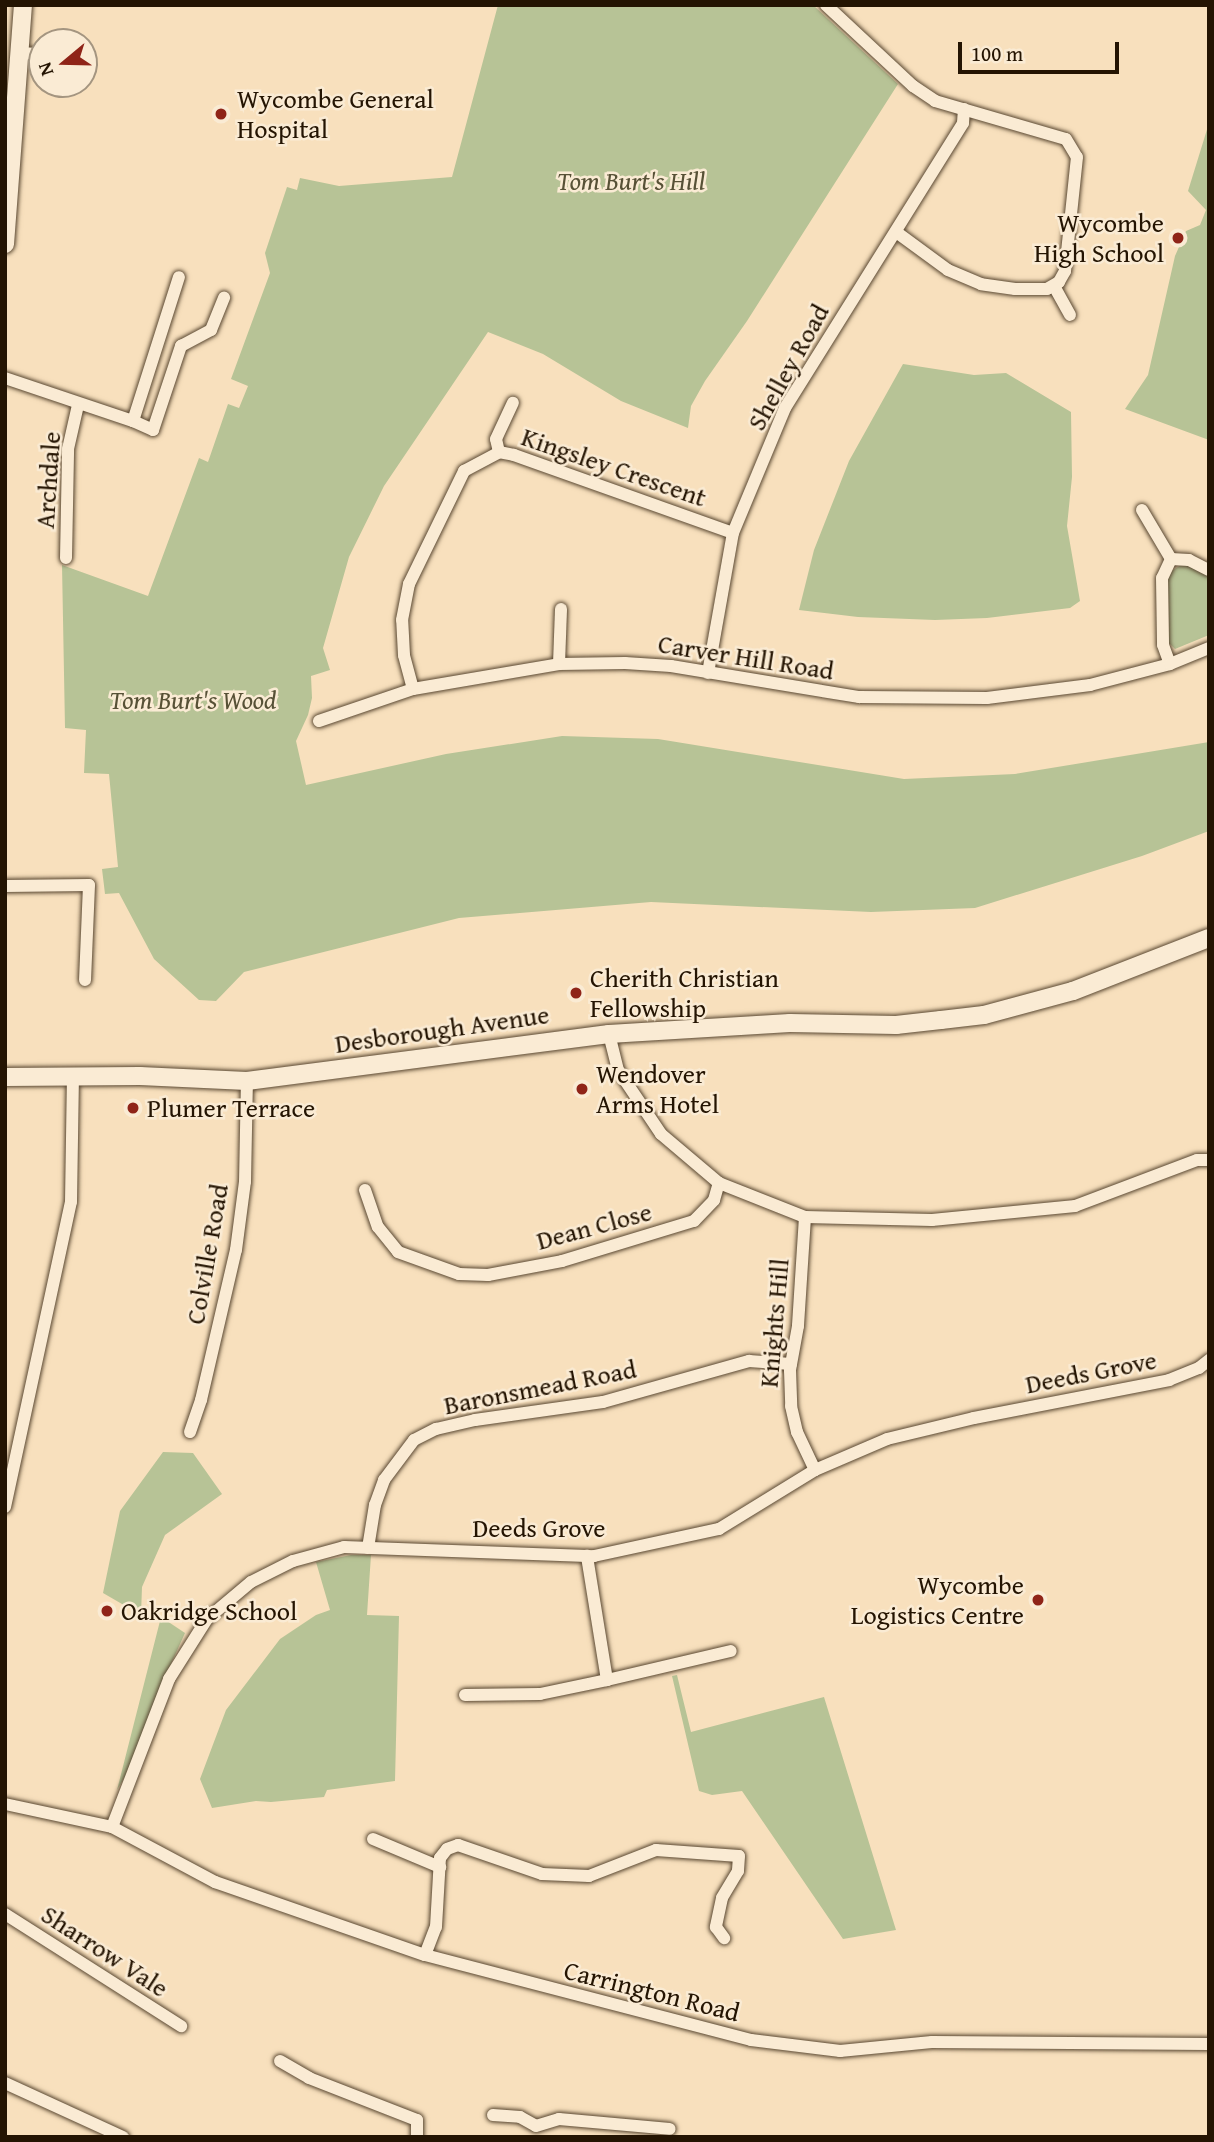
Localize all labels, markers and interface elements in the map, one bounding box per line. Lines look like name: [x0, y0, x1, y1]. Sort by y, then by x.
north arrow: [28, 28, 98, 98]
scale bar: [962, 28, 1123, 72]
text: 100 m: [971, 38, 1023, 69]
text: N: [30, 59, 60, 80]
place label: Wycombe General Hospital: [237, 83, 434, 144]
marker: Wycombe General Hospital: [211, 104, 231, 124]
park label: Tom Burt's Hill: [557, 165, 705, 197]
place label: Wycombe High School: [1034, 207, 1164, 268]
marker: Wycombe High School: [1170, 230, 1186, 246]
street label: Shelley Road: [741, 298, 835, 436]
street label: Kingsley Crescent: [518, 421, 710, 513]
street label: Archdale: [29, 430, 67, 530]
street label: Carver Hill Road: [656, 628, 836, 686]
park label: Tom Burt's Wood: [109, 684, 277, 716]
place label: Cherith Christian Fellowship: [590, 962, 779, 1024]
marker: Cherith Christian Fellowship: [568, 985, 584, 1001]
street label: Desborough Avenue: [333, 999, 551, 1059]
place label: Wendover Arms Hotel: [596, 1058, 719, 1120]
marker: Wendover Arms Hotel: [574, 1081, 590, 1097]
place label: Plumer Terrace: [147, 1092, 315, 1124]
marker: Plumer Terrace: [125, 1100, 141, 1116]
street label: Colville Road: [179, 1181, 235, 1327]
street label: Dean Close: [533, 1196, 655, 1256]
street label: Knights Hill: [753, 1257, 795, 1389]
street label: Deeds Grove: [1023, 1344, 1159, 1400]
street label: Baronsmead Road: [441, 1353, 639, 1421]
street label: Deeds Grove: [472, 1512, 606, 1544]
place label: Wycombe Logistics Centre: [851, 1569, 1024, 1630]
marker: Wycombe Logistics Centre: [1030, 1592, 1046, 1608]
place label: Oakridge School: [121, 1595, 297, 1627]
marker: Oakridge School: [99, 1603, 115, 1619]
street label: Sharrow Vale: [36, 1898, 174, 2004]
street label: Carrington Road: [561, 1954, 743, 2028]

